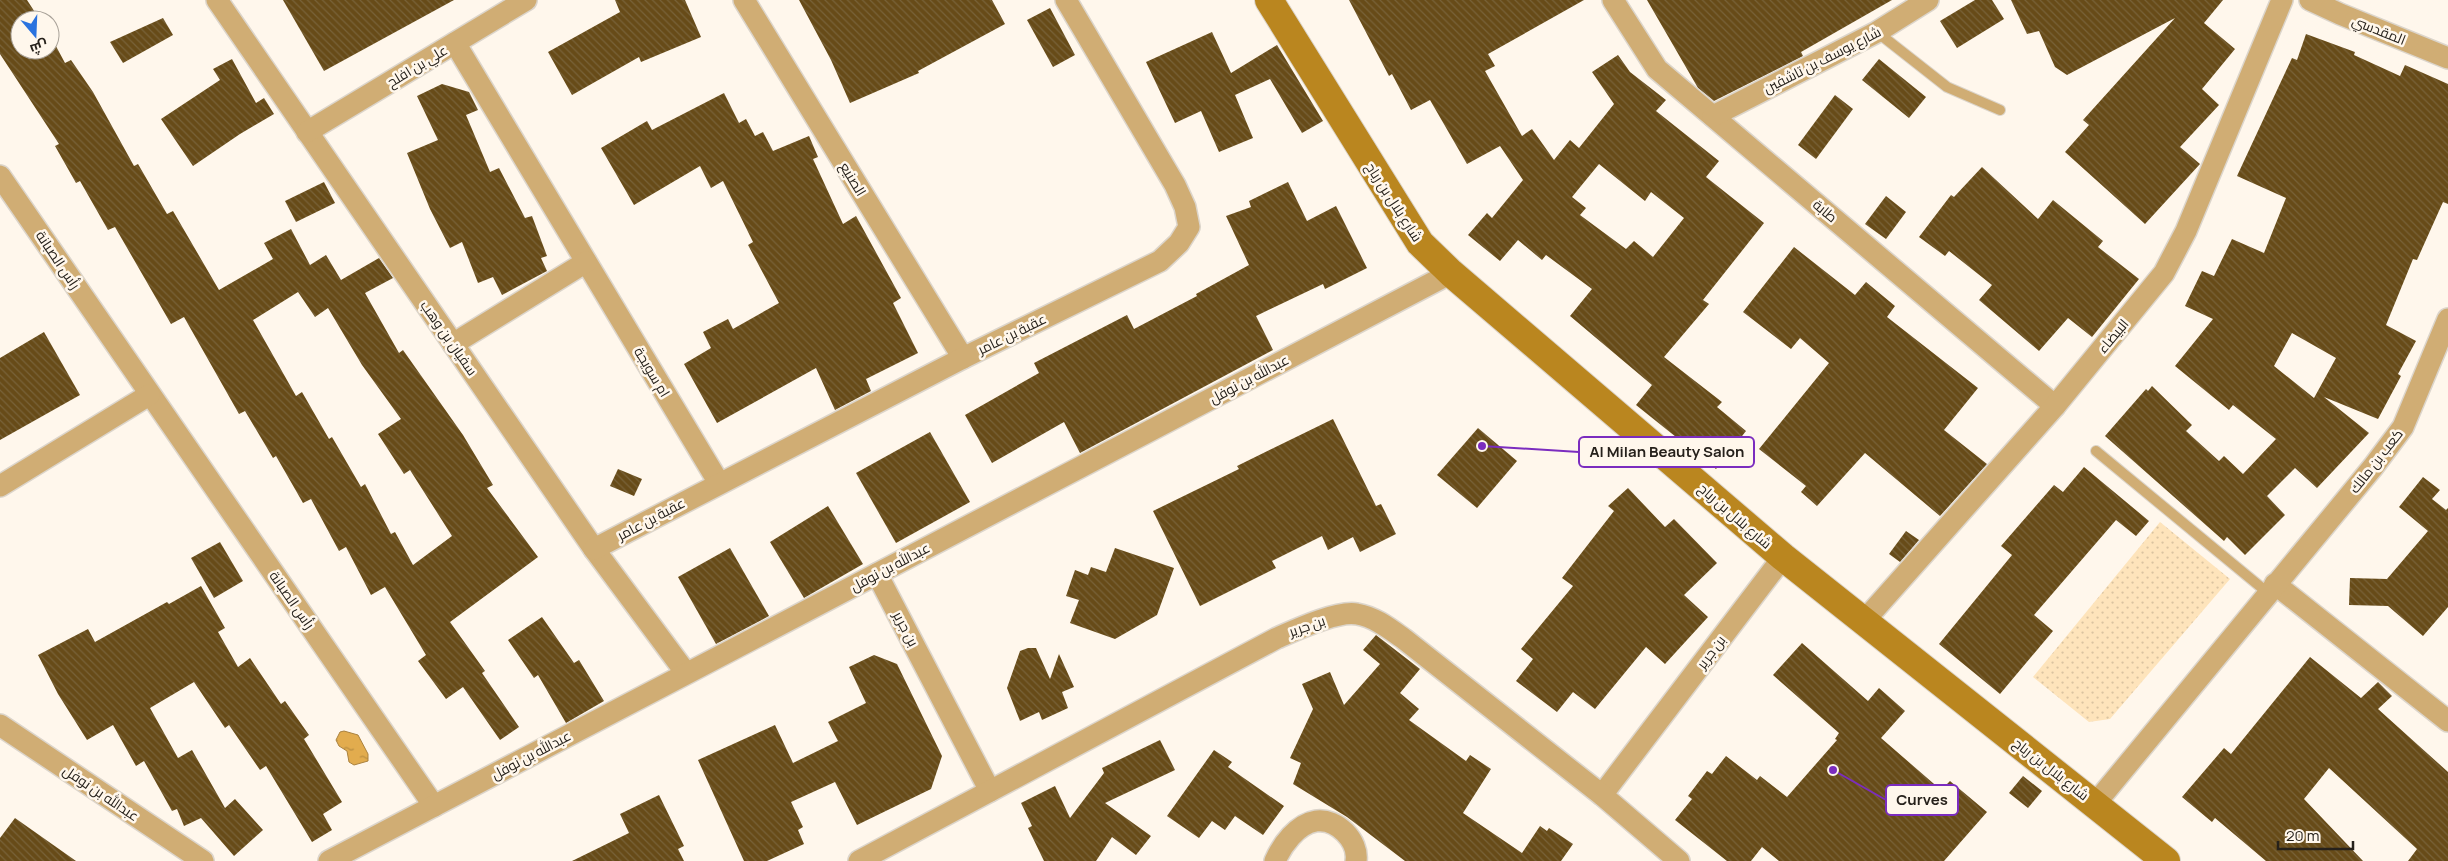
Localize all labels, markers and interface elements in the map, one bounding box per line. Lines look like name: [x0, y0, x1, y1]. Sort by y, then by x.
north arrow: [10, 10, 60, 60]
street label: المقدسي: [2349, 10, 2409, 51]
street label: شارع يوسف بن تاشفين: [1760, 22, 1884, 97]
text: ش: [28, 36, 51, 60]
street label: علي بن افلح: [383, 40, 452, 94]
street label: الصنيع: [836, 158, 871, 199]
street label: شارع بلال بن رباح: [1362, 158, 1427, 245]
street label: طابة: [1809, 195, 1842, 226]
street label: رأس الصبانة: [32, 227, 85, 293]
street label: سفيان بن وهب: [417, 296, 482, 379]
street label: عقبة بن عامر: [973, 309, 1049, 359]
street label: البيضاء: [2093, 314, 2133, 357]
street label: ام سويجة: [629, 343, 675, 401]
street label: عبدالله بن نوفل: [1206, 350, 1292, 408]
street label: كعب بن مالك: [2345, 425, 2407, 497]
callout: Al Milan Beauty Salon: [1579, 437, 1754, 467]
text: Al Milan Beauty Salon: [1590, 441, 1744, 462]
street label: شارع بلال بن رباح: [1695, 479, 1776, 553]
street label: عقبة بن عامر: [613, 493, 688, 545]
street label: عبدالله بن نوفل: [847, 538, 933, 596]
street label: رأس الصبانة: [265, 567, 319, 633]
street label: بن جرير: [889, 607, 924, 650]
street label: بن جرير: [1285, 610, 1328, 641]
street label: بن جرير: [1691, 631, 1729, 673]
street label: عبدالله بن نوفل: [488, 726, 574, 784]
street label: شارع بلال بن رباح: [2010, 733, 2093, 804]
street label: عبدالله بن نوفل: [60, 760, 143, 825]
callout: Curves: [1886, 785, 1958, 815]
text: Curves: [1896, 789, 1948, 810]
scale bar: [2278, 818, 2353, 850]
text: 20 m: [2286, 825, 2319, 846]

